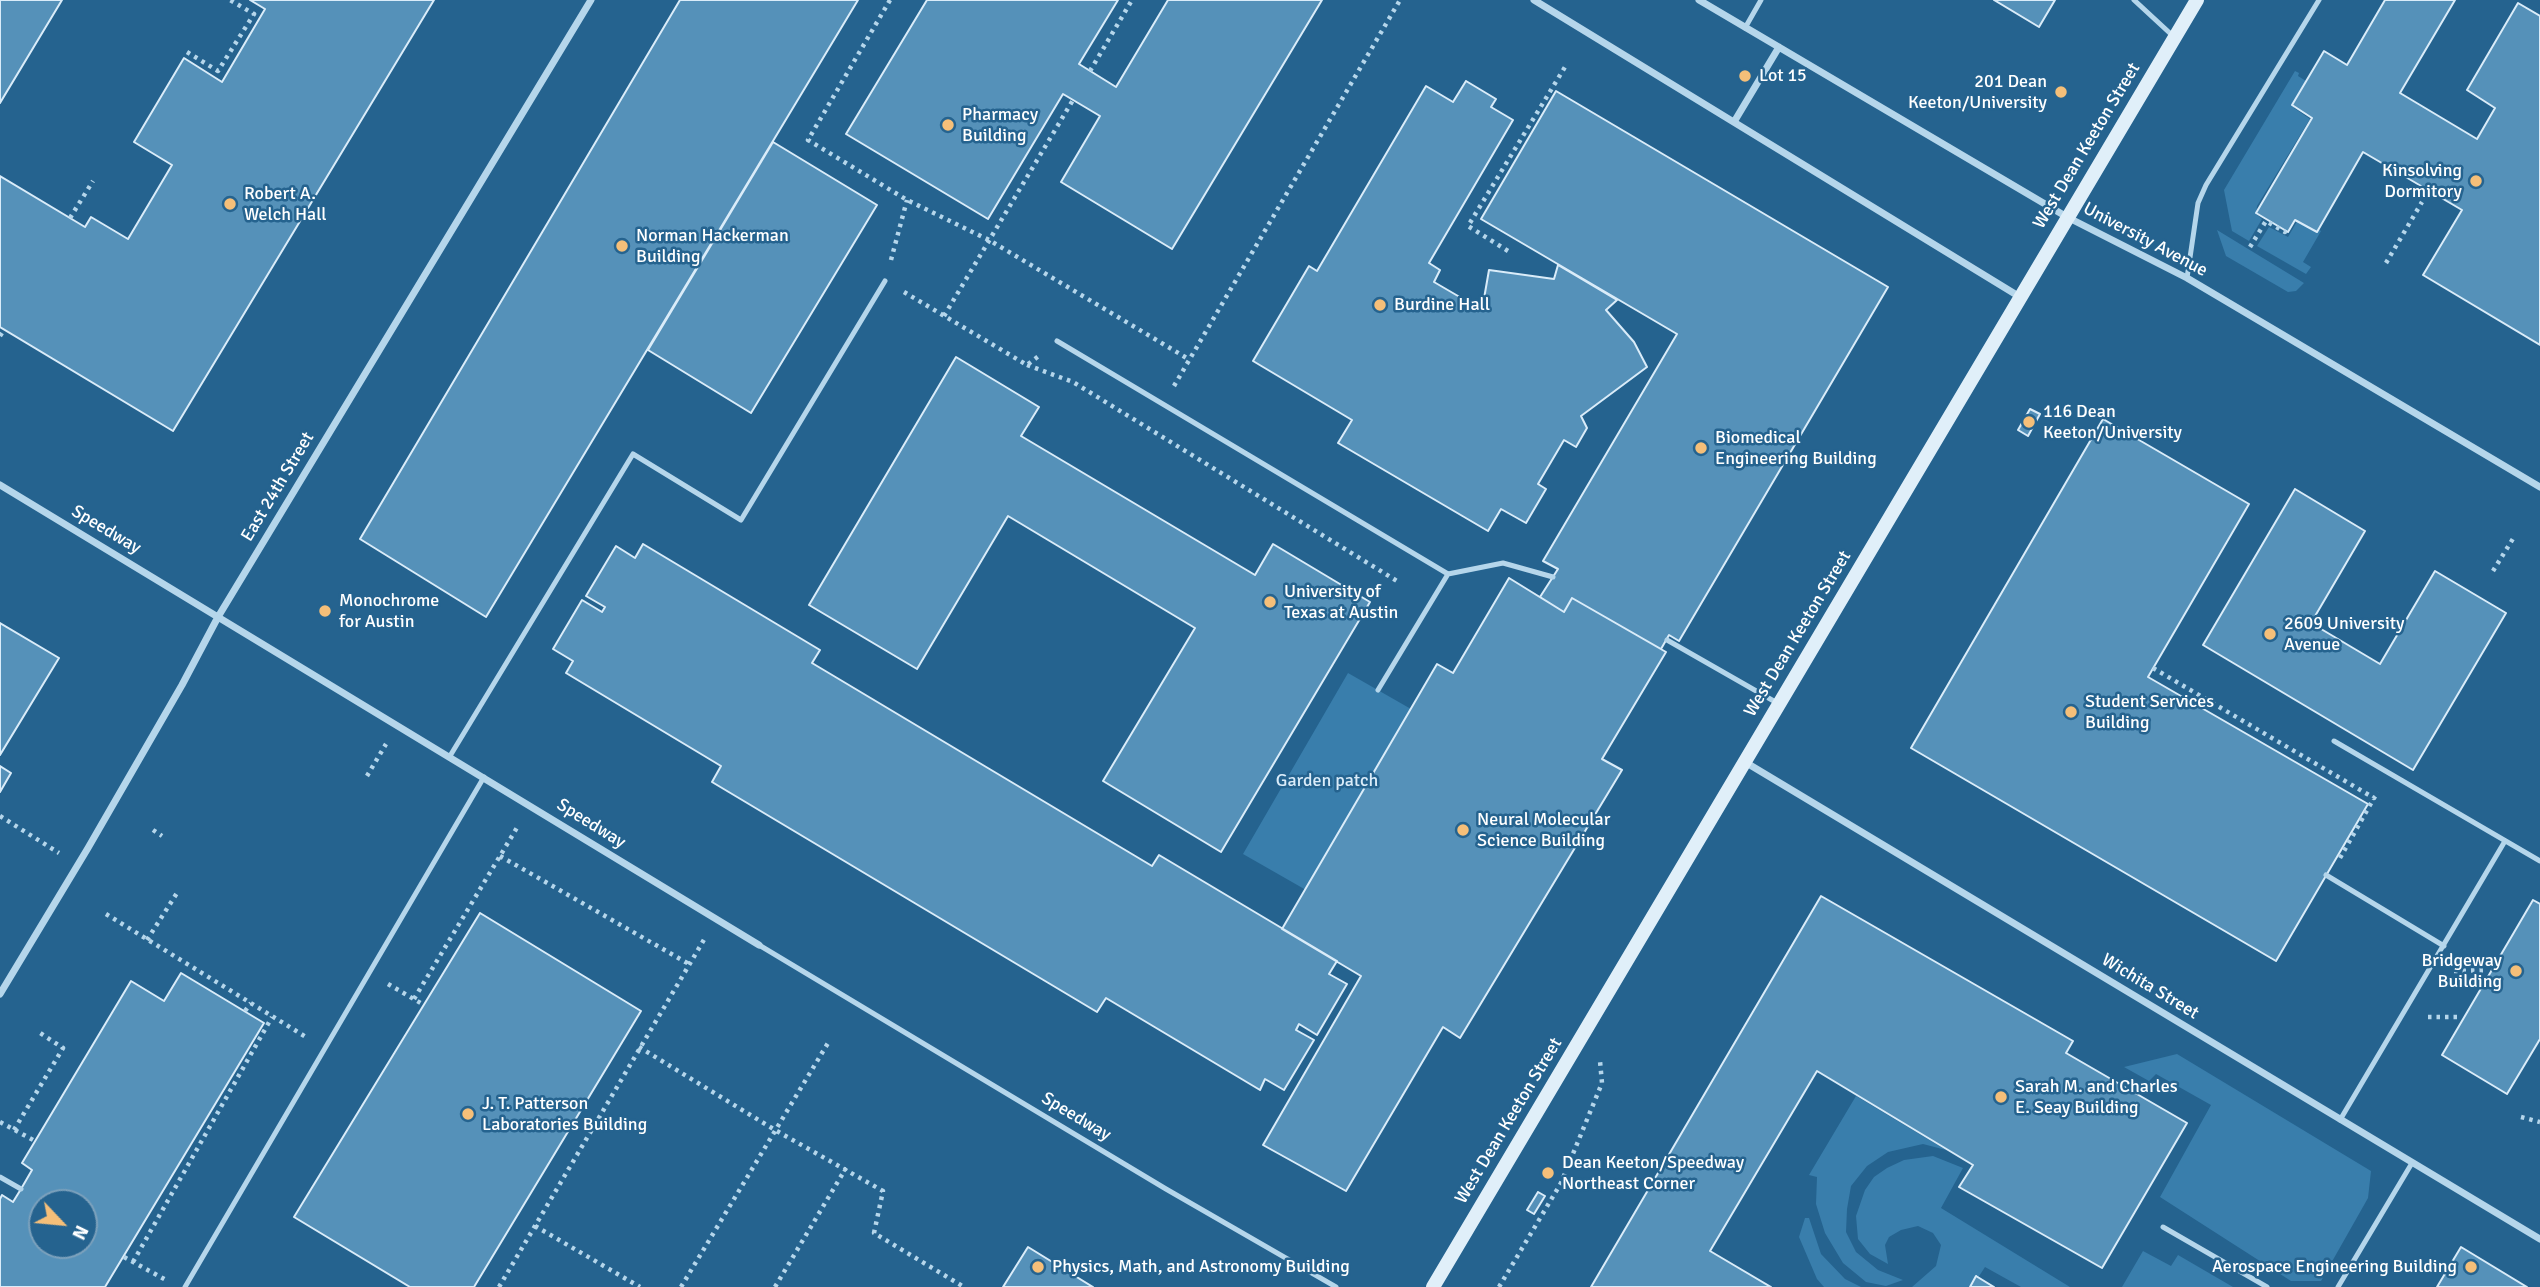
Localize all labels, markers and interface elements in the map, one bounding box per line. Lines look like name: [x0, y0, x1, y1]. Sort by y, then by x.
street label: West Dean Keeton Street: [2029, 59, 2145, 233]
place label: Lot 15: [1759, 65, 1807, 87]
marker: Lot 15: [1737, 68, 1753, 84]
place label: 201 Dean Keeton/University: [1908, 71, 2047, 114]
marker: 201 Dean Keeton/University: [2053, 84, 2069, 100]
place label: Pharmacy Building: [962, 104, 1038, 146]
marker: Pharmacy Building: [940, 117, 956, 133]
place label: Kinsolving Dormitory: [2382, 160, 2462, 202]
marker: Kinsolving Dormitory: [2468, 173, 2484, 189]
place label: Robert A. Welch Hall: [244, 183, 327, 226]
marker: Robert A. Welch Hall: [222, 196, 238, 212]
street label: University Avenue: [2079, 198, 2211, 282]
place label: Norman Hackerman Building: [636, 225, 789, 268]
marker: Norman Hackerman Building: [614, 238, 630, 254]
place label: Burdine Hall: [1394, 294, 1490, 316]
marker: Burdine Hall: [1372, 297, 1388, 313]
place label: 116 Dean Keeton/University: [2043, 401, 2182, 444]
marker: 116 Dean Keeton/University: [2021, 414, 2037, 430]
place label: Biomedical Engineering Building: [1715, 427, 1877, 470]
street label: East 24th Street: [237, 428, 319, 546]
marker: Biomedical Engineering Building: [1693, 440, 1709, 456]
street label: Speedway: [67, 501, 145, 559]
street label: West Dean Keeton Street: [1740, 547, 1856, 721]
place label: University of Texas at Austin: [1284, 581, 1398, 624]
place label: Monochrome for Austin: [339, 590, 439, 632]
marker: University of Texas at Austin: [1262, 594, 1278, 610]
marker: Monochrome for Austin: [317, 603, 333, 619]
place label: 2609 University Avenue: [2284, 613, 2404, 656]
marker: 2609 University Avenue: [2262, 626, 2278, 642]
place label: Student Services Building: [2085, 691, 2214, 734]
marker: Student Services Building: [2063, 704, 2079, 720]
park label: Garden patch: [1276, 770, 1378, 792]
street label: Speedway: [553, 794, 629, 854]
place label: Neural Molecular Science Building: [1477, 809, 1610, 852]
marker: Neural Molecular Science Building: [1455, 822, 1471, 838]
street label: Wichita Street: [2097, 950, 2203, 1024]
place label: Bridgeway Building: [2422, 950, 2502, 992]
marker: Bridgeway Building: [2508, 963, 2524, 979]
street label: West Dean Keeton Street: [1451, 1034, 1567, 1208]
place label: Sarah M. and Charles E. Seay Building: [2015, 1076, 2178, 1118]
street label: Speedway: [1037, 1088, 1115, 1146]
marker: Sarah M. and Charles E. Seay Building: [1993, 1089, 2009, 1105]
place label: J. T. Patterson Laboratories Building: [482, 1093, 647, 1136]
marker: J. T. Patterson Laboratories Building: [460, 1106, 476, 1122]
place label: Dean Keeton/Speedway Northeast Corner: [1562, 1152, 1744, 1194]
marker: Dean Keeton/Speedway Northeast Corner: [1540, 1165, 1556, 1181]
north arrow: [28, 1189, 98, 1259]
text: N: [66, 1221, 94, 1244]
place label: Physics, Math, and Astronomy Building: [1052, 1256, 1350, 1278]
place label: Aerospace Engineering Building: [2212, 1256, 2457, 1278]
marker: Physics, Math, and Astronomy Building: [1030, 1259, 1046, 1275]
marker: Aerospace Engineering Building: [2463, 1259, 2479, 1275]

